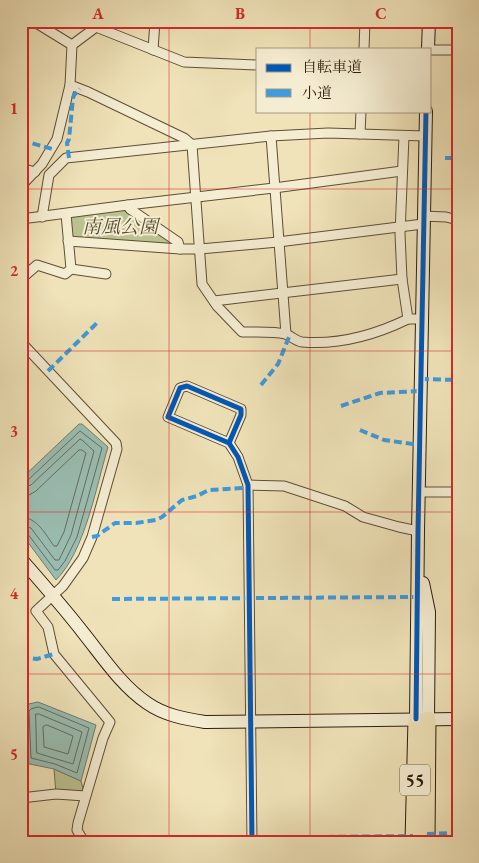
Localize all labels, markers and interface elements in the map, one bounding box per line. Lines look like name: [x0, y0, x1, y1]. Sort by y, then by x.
text: A: [91, 3, 104, 24]
text: B: [235, 3, 245, 24]
text: C: [375, 3, 387, 24]
legend: [256, 48, 432, 112]
text: 自転車道: [302, 57, 362, 76]
text: 小道: [302, 83, 332, 102]
text: 1: [10, 98, 18, 119]
park label: 南風公園: [82, 214, 161, 239]
text: 2: [10, 260, 19, 281]
text: 3: [10, 421, 18, 442]
text: 4: [10, 583, 19, 604]
text: 5: [10, 744, 18, 765]
road number: 55: [400, 764, 430, 796]

